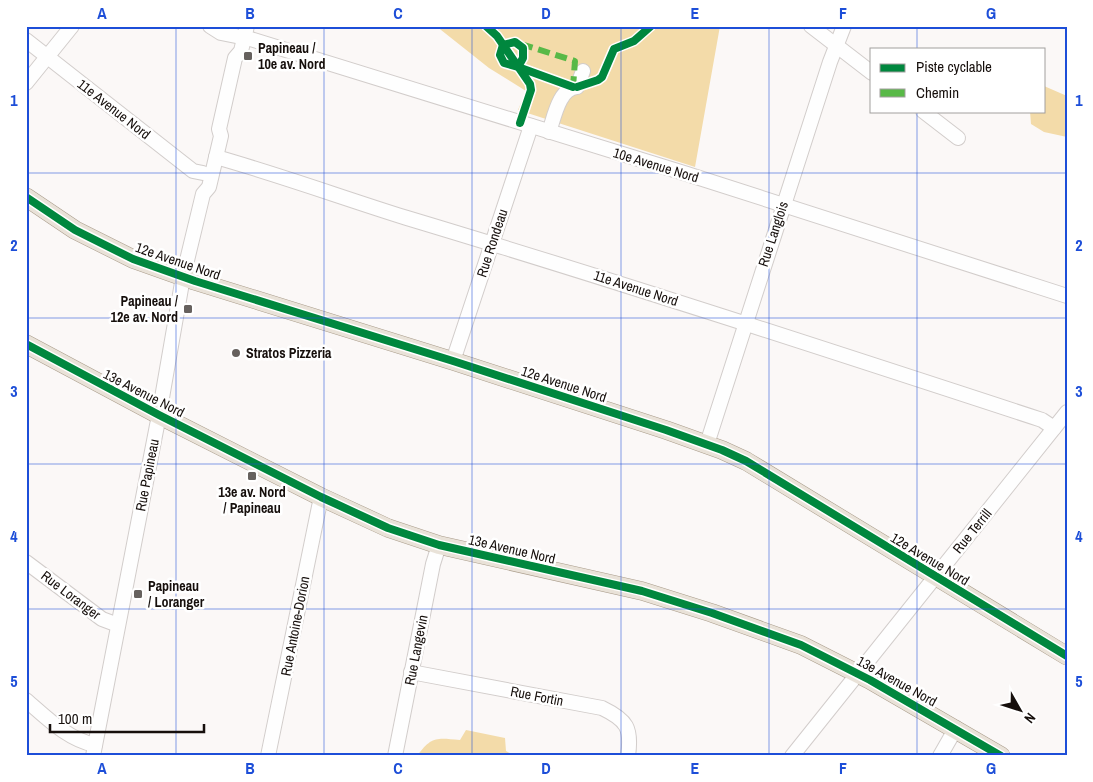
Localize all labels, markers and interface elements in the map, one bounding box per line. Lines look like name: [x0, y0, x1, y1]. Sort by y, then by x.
text: A: [97, 2, 107, 24]
text: B: [245, 2, 255, 24]
text: C: [393, 2, 403, 24]
text: D: [541, 2, 551, 24]
text: E: [691, 2, 700, 24]
text: F: [839, 2, 847, 24]
text: G: [986, 2, 996, 24]
place label: Papineau / 10e av. Nord: [258, 39, 325, 73]
legend: [870, 48, 1046, 112]
marker: Papineau / 10e av. Nord: [242, 50, 254, 62]
text: Piste cyclable: [916, 56, 992, 77]
street label: 11e Avenue Nord: [74, 75, 154, 143]
text: Chemin: [916, 82, 959, 103]
text: 1: [10, 89, 18, 111]
text: 1: [1075, 89, 1083, 111]
street label: 10e Avenue Nord: [611, 143, 701, 187]
street label: Rue Langlois: [754, 199, 792, 269]
street label: Rue Rondeau: [472, 207, 512, 279]
text: 2: [10, 234, 18, 256]
text: 2: [1075, 234, 1083, 256]
street label: 12e Avenue Nord: [133, 238, 223, 284]
street label: 11e Avenue Nord: [592, 266, 680, 310]
place label: Papineau / 12e av. Nord: [111, 292, 179, 326]
marker: Papineau / 12e av. Nord: [182, 303, 194, 315]
place label: Stratos Pizzeria: [246, 344, 332, 362]
marker: Stratos Pizzeria: [230, 347, 242, 359]
street label: 12e Avenue Nord: [519, 362, 609, 406]
street label: 13e Avenue Nord: [100, 365, 188, 421]
text: 3: [10, 380, 18, 402]
text: 3: [1075, 380, 1083, 402]
street label: Rue Papineau: [131, 437, 163, 513]
marker: 13e av. Nord / Papineau: [246, 470, 258, 482]
place label: 13e av. Nord / Papineau: [218, 483, 286, 517]
street label: Rue Terrill: [949, 505, 995, 557]
text: 4: [10, 525, 18, 547]
text: 4: [1075, 525, 1083, 547]
street label: 12e Avenue Nord: [887, 528, 973, 590]
street label: 13e Avenue Nord: [467, 530, 557, 568]
street label: Rue Loranger: [38, 567, 105, 623]
street label: Rue Antoine-Dorion: [276, 574, 314, 678]
place label: Papineau / Loranger: [148, 577, 205, 611]
marker: Papineau / Loranger: [132, 588, 144, 600]
street label: Rue Langevin: [400, 613, 432, 687]
street label: 13e Avenue Nord: [854, 652, 940, 710]
text: 5: [10, 670, 18, 692]
text: 5: [1075, 670, 1083, 692]
street label: Rue Fortin: [509, 682, 565, 710]
north arrow: [996, 684, 1046, 734]
scale bar: [50, 702, 204, 734]
text: 100 m: [58, 708, 92, 729]
text: N: [1020, 709, 1040, 727]
text: A: [97, 757, 107, 779]
text: B: [245, 757, 255, 779]
text: C: [393, 757, 403, 779]
text: D: [541, 757, 551, 779]
text: E: [691, 757, 700, 779]
text: F: [839, 757, 847, 779]
text: G: [986, 757, 996, 779]

